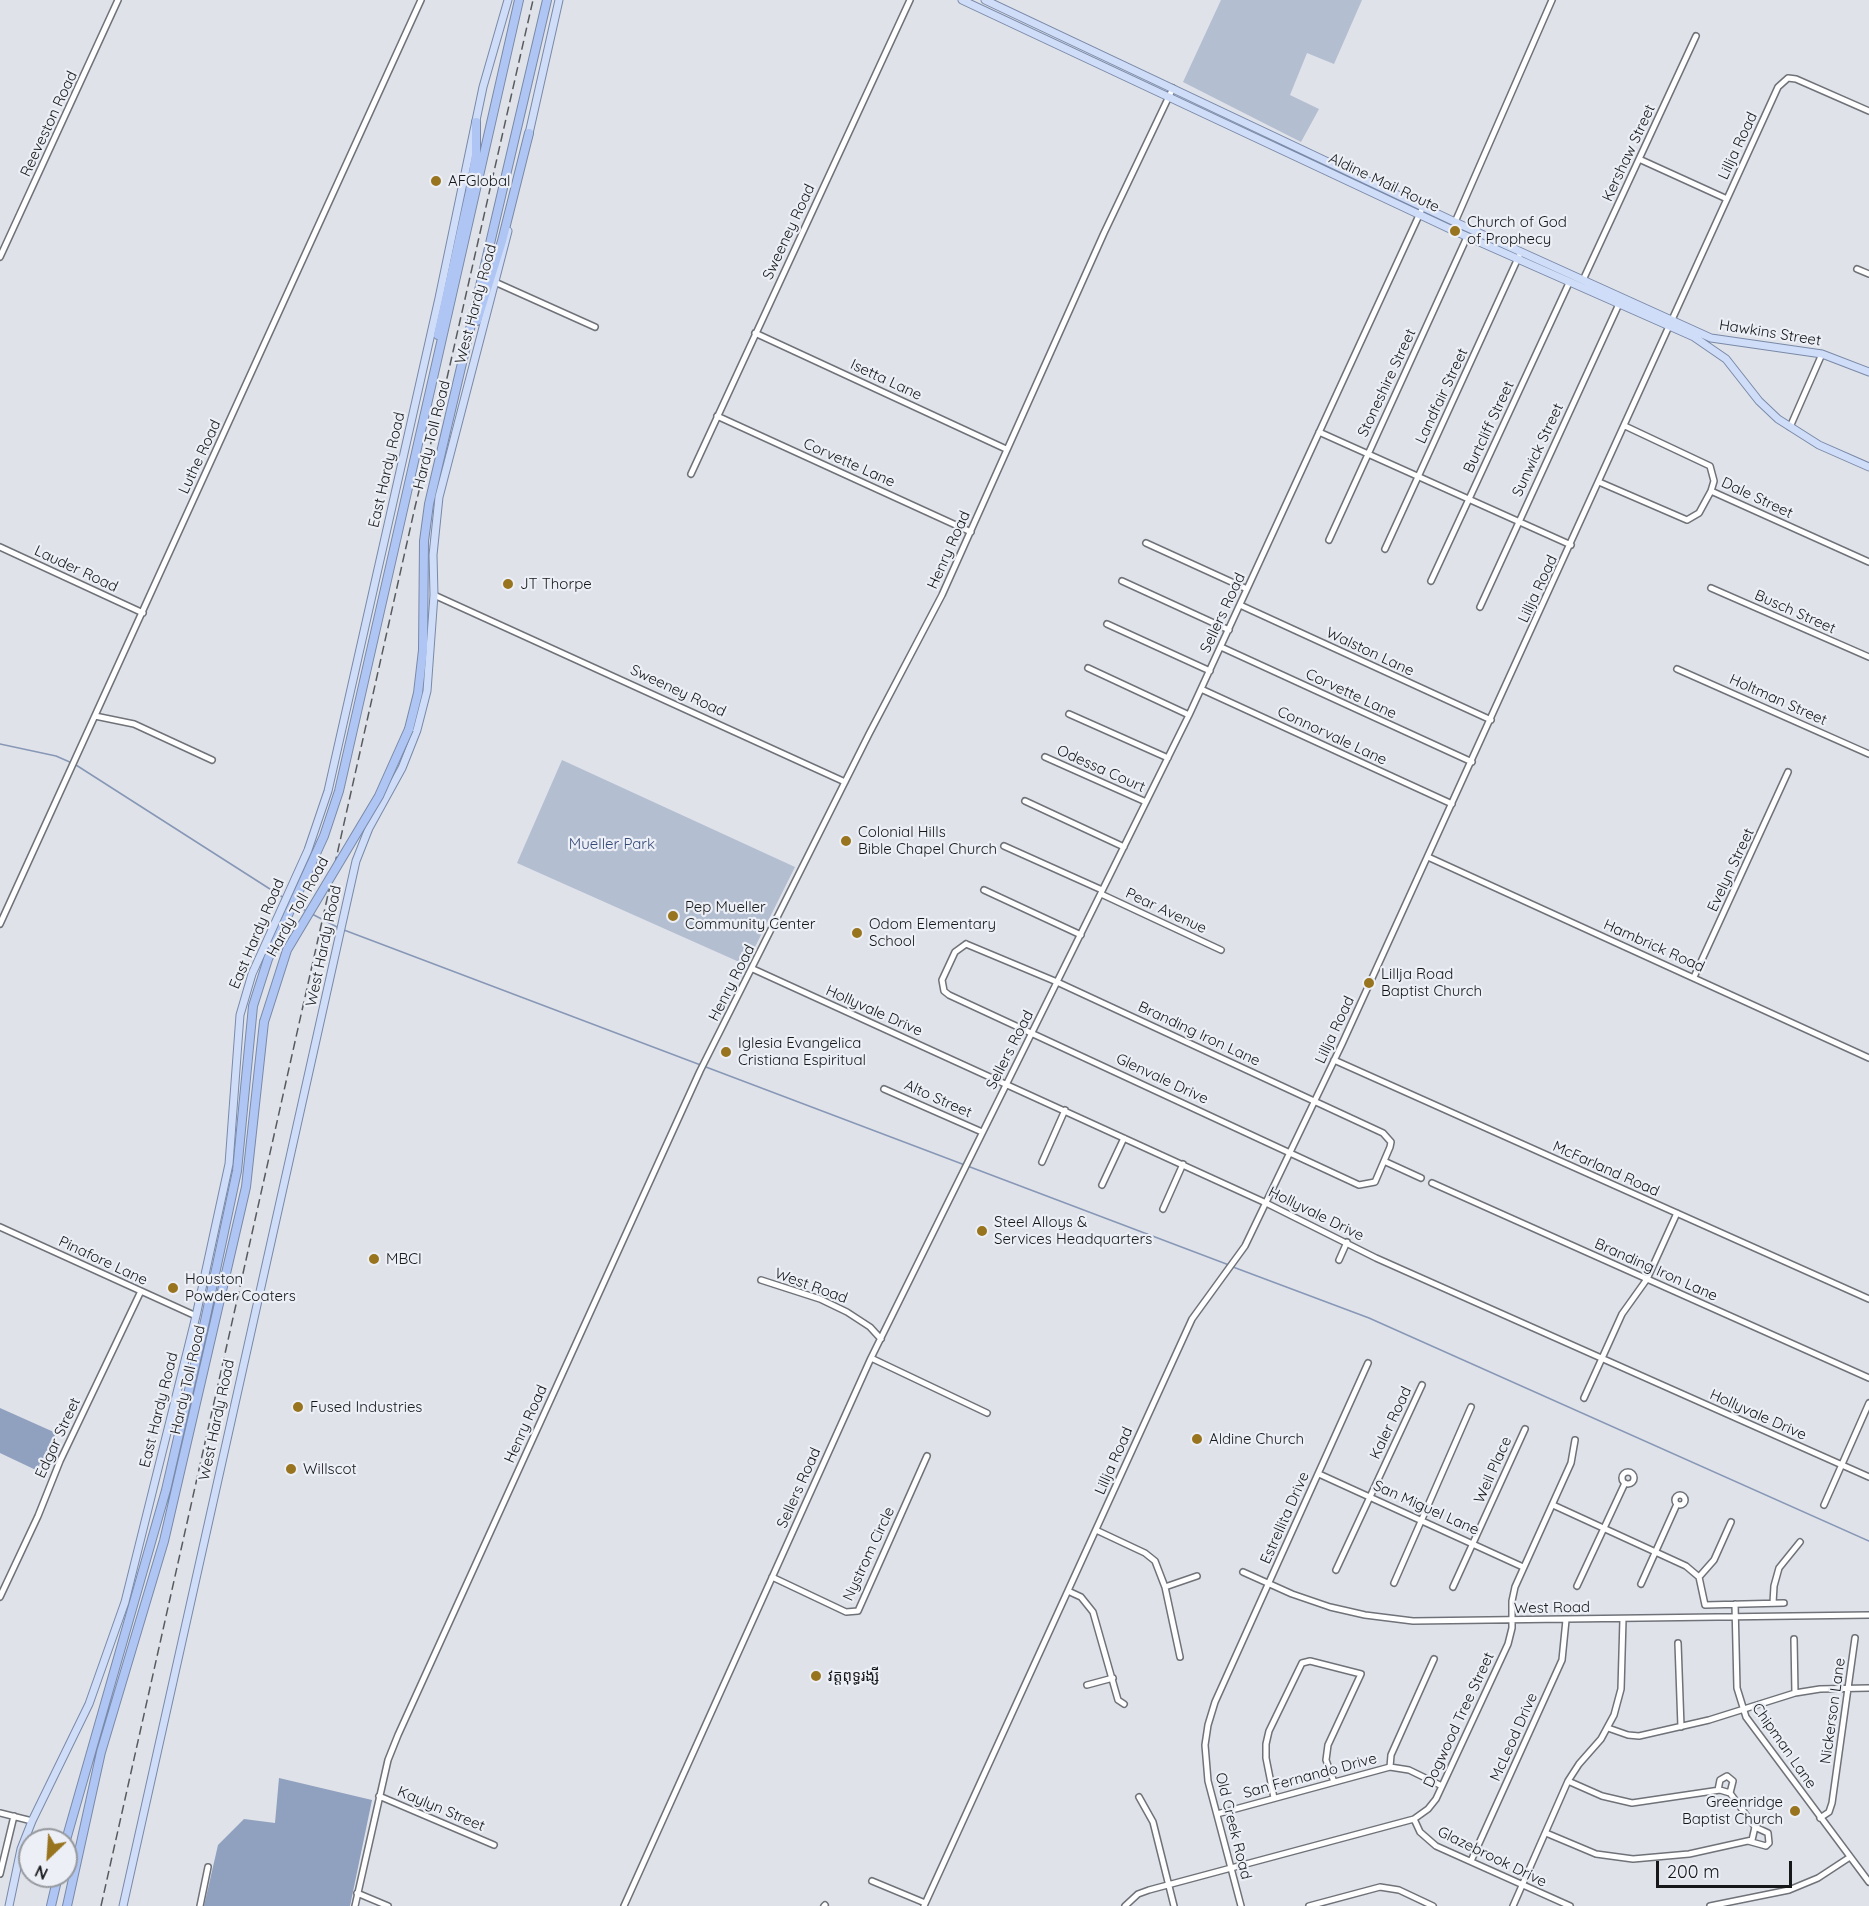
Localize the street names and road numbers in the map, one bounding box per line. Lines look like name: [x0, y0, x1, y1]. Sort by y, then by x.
street label: Reeveston Road: [17, 68, 81, 180]
street label: Kershaw Street: [1599, 102, 1659, 204]
street label: Lillja Road: [1715, 109, 1761, 183]
street label: Aldine Mail Route: [1326, 150, 1442, 216]
street label: Sweeney Road: [759, 181, 819, 283]
street label: West Hardy Road: [451, 242, 501, 366]
street label: Hawkins Street: [1718, 316, 1822, 350]
street label: Stoneshire Street: [1354, 326, 1420, 440]
street label: Landfair Street: [1412, 345, 1472, 447]
street label: Isetta Lane: [847, 356, 925, 404]
street label: Burtcliff Street: [1460, 378, 1518, 476]
street label: Hardy Toll Road: [410, 379, 454, 491]
street label: Sunwick Street: [1508, 400, 1568, 500]
street label: East Hardy Road: [365, 410, 409, 530]
street label: Luthe Road: [175, 417, 225, 497]
street label: Corvette Lane: [800, 435, 898, 491]
street label: Dale Street: [1718, 474, 1796, 522]
street label: Henry Road: [924, 508, 974, 592]
street label: Lauder Road: [31, 542, 121, 596]
street label: Lillja Road: [1515, 552, 1561, 626]
street label: Sellers Road: [1197, 570, 1249, 656]
street label: Busch Street: [1752, 586, 1838, 638]
street label: Walston Lane: [1323, 624, 1417, 680]
street label: Sweeney Road: [627, 661, 729, 721]
street label: Corvette Lane: [1303, 665, 1399, 723]
street label: Holtman Street: [1726, 670, 1830, 730]
street label: Connorvale Lane: [1274, 703, 1390, 769]
street label: Odessa Court: [1054, 741, 1148, 797]
street label: Evelyn Street: [1704, 825, 1758, 915]
street label: Hardy Toll Road: [263, 854, 333, 960]
street label: East Hardy Road: [226, 876, 288, 992]
street label: West Hardy Road: [302, 884, 346, 1008]
street label: Pear Avenue: [1123, 884, 1209, 938]
street label: Hambrick Road: [1601, 916, 1707, 976]
street label: Henry Road: [705, 942, 759, 1024]
street label: Hollyvale Drive: [823, 982, 925, 1040]
street label: Lillja Road: [1312, 993, 1358, 1067]
street label: Branding Iron Lane: [1135, 998, 1263, 1070]
street label: Sellers Road: [982, 1007, 1038, 1093]
street label: Glenvale Drive: [1113, 1050, 1211, 1108]
street label: Alto Street: [901, 1076, 975, 1122]
street label: McFarland Road: [1550, 1137, 1662, 1201]
street label: Hollyvale Drive: [1265, 1183, 1367, 1245]
street label: Pinafore Lane: [56, 1233, 150, 1289]
street label: Branding Iron Lane: [1592, 1235, 1720, 1305]
street label: West Road: [772, 1265, 850, 1307]
street label: Hardy Toll Road: [167, 1324, 209, 1436]
street label: East Hardy Road: [136, 1351, 182, 1469]
street label: West Hardy Road: [195, 1358, 239, 1482]
street label: Henry Road: [501, 1382, 551, 1466]
street label: Kaler Road: [1366, 1384, 1416, 1462]
street label: Hollyvale Drive: [1707, 1386, 1809, 1444]
street label: Edgar Street: [32, 1395, 84, 1481]
street label: Lillja Road: [1091, 1424, 1137, 1498]
street label: Weil Place: [1470, 1434, 1516, 1506]
street label: Sellers Road: [773, 1445, 825, 1531]
street label: Estrellita Drive: [1257, 1469, 1313, 1567]
street label: San Miguel Lane: [1370, 1477, 1482, 1539]
street label: Nystrom Circle: [839, 1504, 899, 1604]
street label: West Road: [1514, 1598, 1590, 1618]
street label: Dogwood Tree Street: [1420, 1649, 1498, 1791]
street label: Nickerson Lane: [1817, 1657, 1849, 1765]
street label: McLeod Drive: [1486, 1690, 1542, 1784]
street label: Chipman Lane: [1748, 1700, 1820, 1792]
street label: San Fernando Drive: [1241, 1750, 1379, 1802]
street label: Old Creek Road: [1211, 1771, 1255, 1881]
street label: Kaylyn Street: [395, 1782, 487, 1836]
street label: Glazebrook Drive: [1434, 1823, 1550, 1891]

